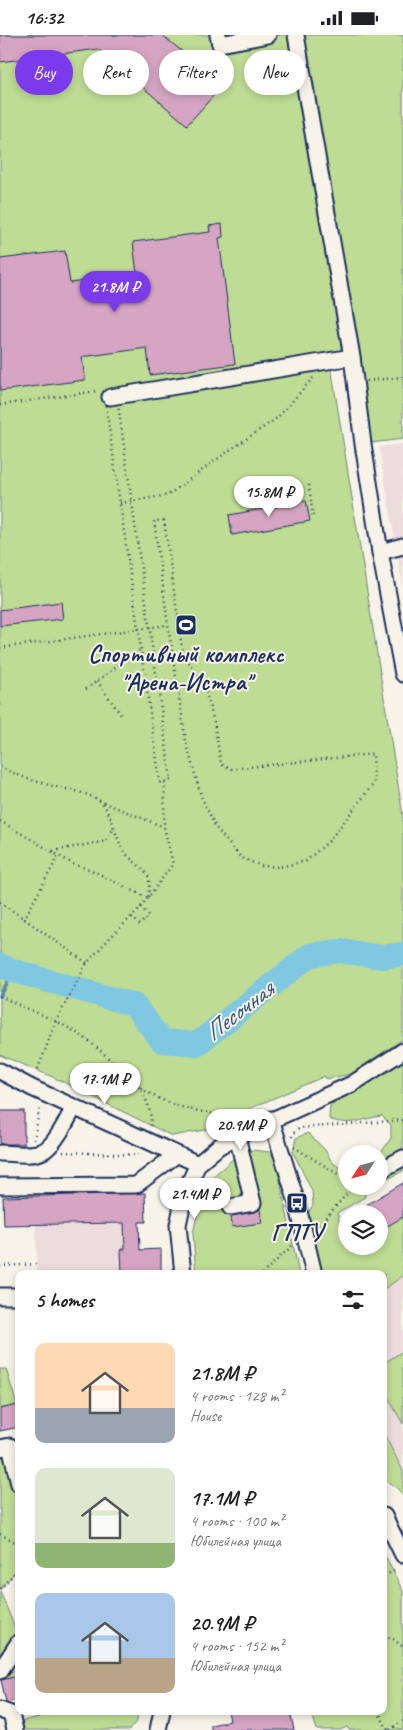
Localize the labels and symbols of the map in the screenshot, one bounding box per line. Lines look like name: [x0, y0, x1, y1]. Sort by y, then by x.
pin: 21.8M ₽: [69, 271, 161, 313]
pin: 15.8M ₽: [223, 475, 315, 518]
sports icon: Спортивный комплекс "Арена-Истра": [174, 613, 198, 637]
place label: Спортивный комплекс "Арена-Истра": [88, 639, 285, 697]
water label: Песочная: [198, 972, 283, 1048]
pin: 17.1M ₽: [59, 1063, 151, 1105]
pin: 20.9M ₽: [195, 1109, 287, 1151]
north arrow: [338, 1145, 388, 1195]
pin: 21.4M ₽: [149, 1177, 241, 1220]
bus stop icon: ГПТУ: [285, 1191, 309, 1215]
place label: ГПТУ: [271, 1217, 327, 1247]

